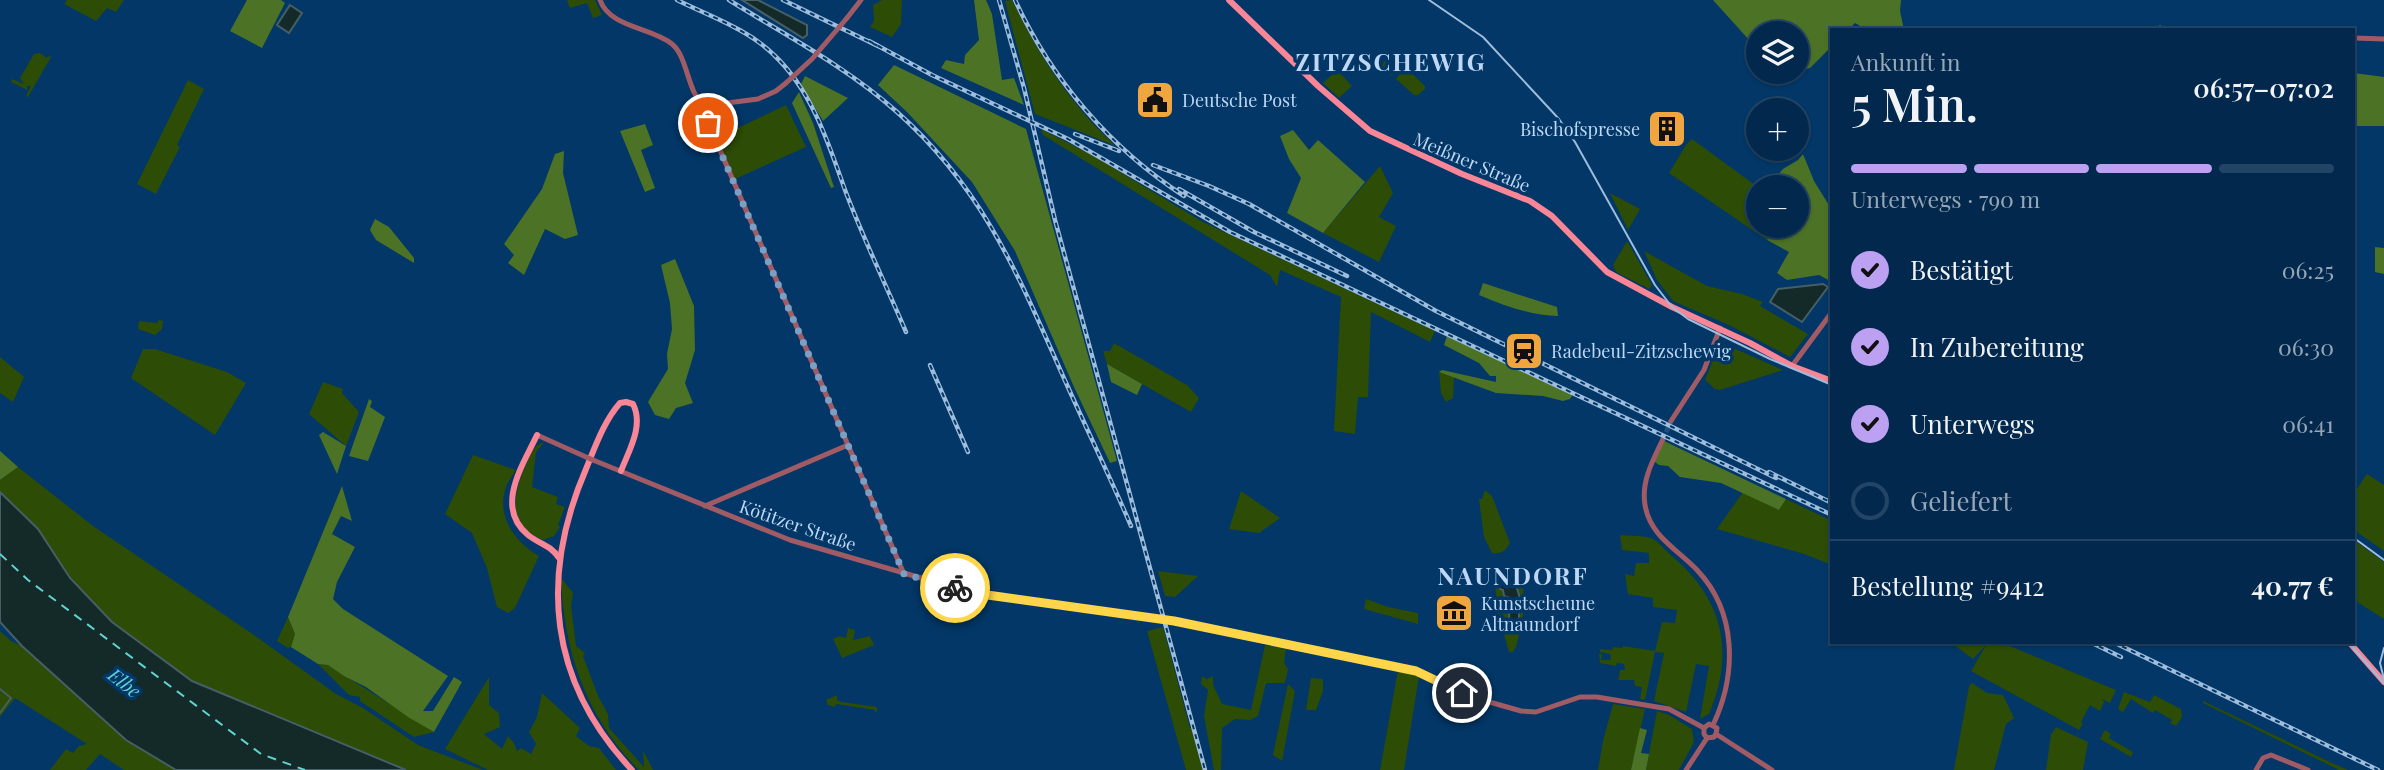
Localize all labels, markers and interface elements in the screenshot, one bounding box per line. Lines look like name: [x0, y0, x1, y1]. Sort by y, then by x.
map controls: [1746, 21, 1809, 238]
button: layers: [1746, 21, 1809, 84]
district label: ZITZSCHEWIG: [1296, 45, 1486, 77]
text: Ankunft in: [1851, 46, 1961, 77]
text: 06:57–07:02: [2193, 70, 2334, 105]
text: 5 Min.: [1851, 72, 1978, 134]
public building icon: Deutsche Post: [1134, 79, 1176, 121]
place label: Deutsche Post: [1182, 88, 1297, 112]
pin: [678, 93, 738, 153]
button: +: [1746, 98, 1809, 161]
icon: bag: [689, 104, 727, 142]
building icon: Bischofspresse: [1646, 108, 1688, 150]
place label: Bischofspresse: [1520, 117, 1640, 141]
street label: Meißner Straße: [1410, 127, 1534, 197]
button: −: [1746, 175, 1809, 238]
text: Unterwegs · 790 m: [1851, 183, 2040, 214]
icon: check: [1851, 251, 1889, 289]
text: Bestätigt: [1910, 252, 2013, 287]
text: 06:25: [2282, 254, 2334, 285]
icon: check: [1851, 328, 1889, 366]
text: In Zubereitung: [1910, 329, 2084, 364]
station icon: Radebeul-Zitzschewig: [1503, 330, 1545, 372]
text: 06:30: [2278, 331, 2334, 362]
place label: Radebeul-Zitzschewig: [1551, 339, 1731, 363]
icon: check: [1851, 405, 1889, 443]
text: Unterwegs: [1910, 406, 2035, 441]
text: 06:41: [2282, 408, 2334, 439]
text: Geliefert: [1910, 483, 2012, 518]
street label: Kötitzer Straße: [736, 494, 860, 556]
courier: [920, 553, 990, 623]
district label: NAUNDORF: [1437, 559, 1589, 591]
text: Bestellung #9412: [1851, 568, 2045, 603]
text: 40.77 €: [2251, 568, 2334, 603]
icon: bike: [936, 569, 974, 607]
place label: Kunstscheune Altnaundorf: [1480, 591, 1595, 636]
museum icon: Kunstscheune Altnaundorf: [1433, 592, 1475, 634]
water label: Elbe: [103, 660, 147, 703]
pin: [1432, 663, 1492, 723]
icon: home: [1443, 674, 1481, 712]

